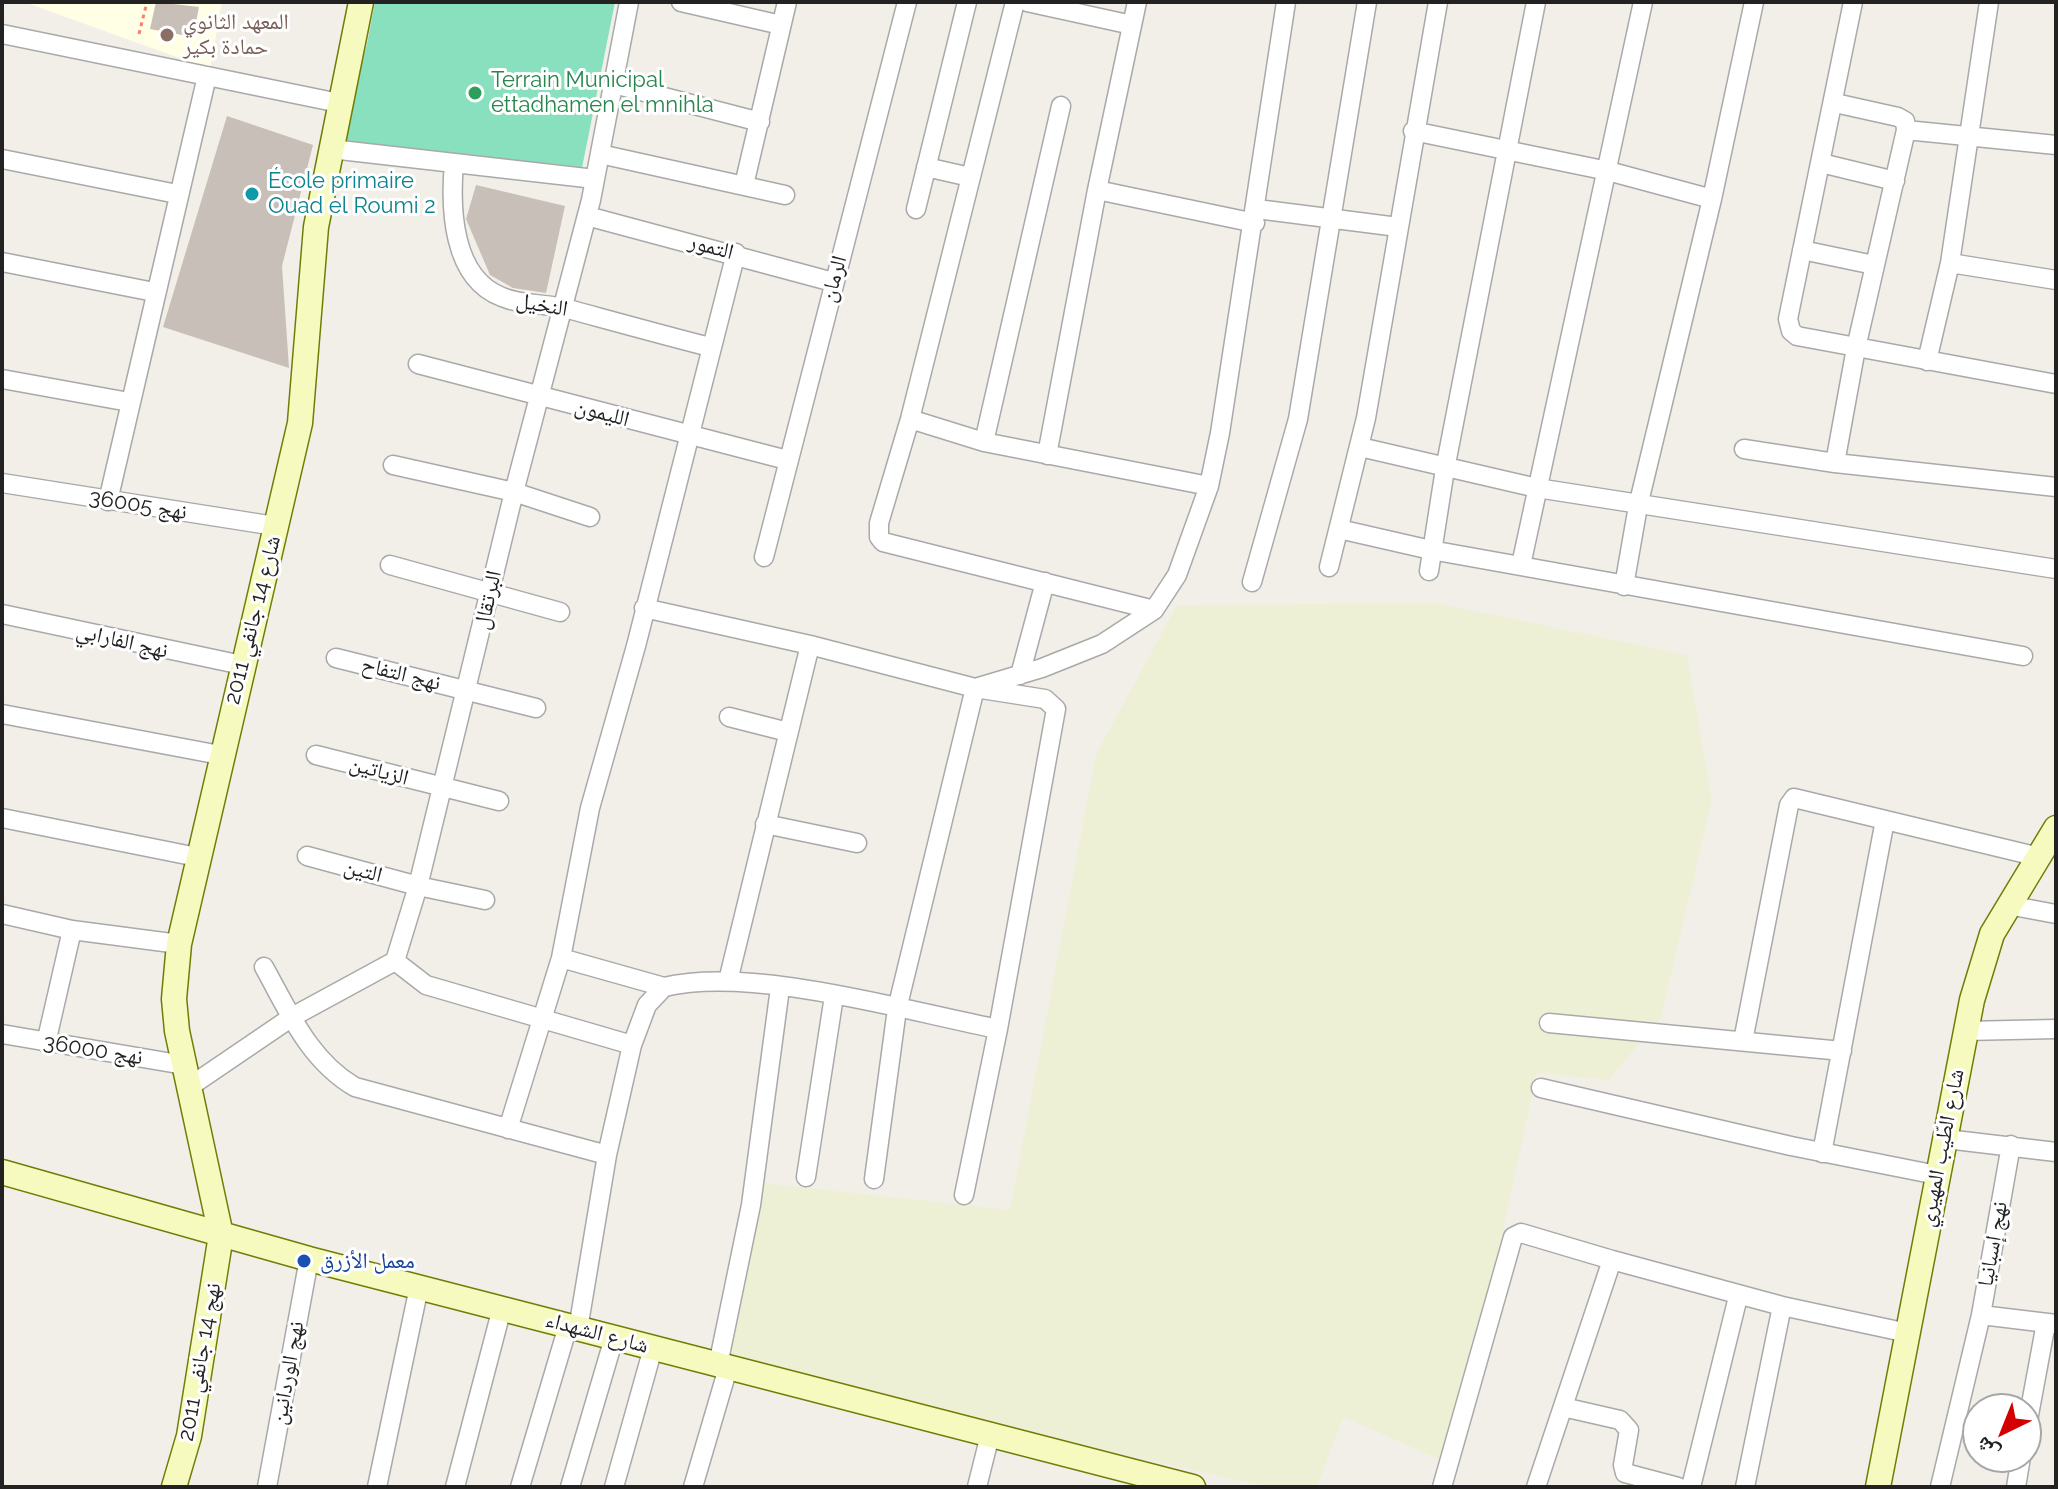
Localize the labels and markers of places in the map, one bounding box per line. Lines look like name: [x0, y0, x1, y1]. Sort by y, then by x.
place label: المعهد الثانوي حمادة بكير: [183, 9, 289, 60]
marker: المعهد الثانوي حمادة بكير: [158, 26, 176, 44]
place label: Terrain Municipal ettadhamen el mnihla: [491, 67, 714, 118]
marker: Terrain Municipal ettadhamen el mnihla: [466, 84, 484, 102]
place label: École primaire Ouad el Roumi 2: [268, 168, 436, 220]
marker: École primaire Ouad el Roumi 2: [243, 185, 261, 203]
place label: معمل الأزرق: [320, 1248, 415, 1274]
marker: معمل الأزرق: [295, 1252, 313, 1270]

